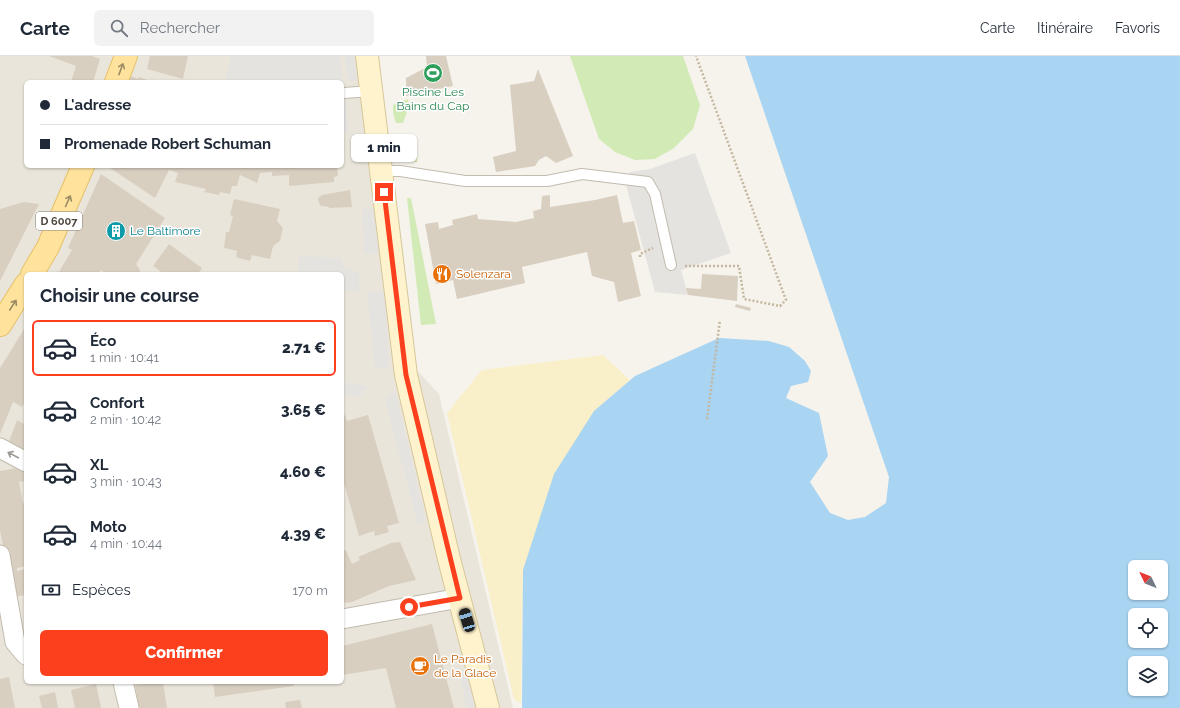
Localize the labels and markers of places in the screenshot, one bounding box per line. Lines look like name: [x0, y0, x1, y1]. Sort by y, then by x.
sports icon: Piscine Les Bains du Cap: [422, 62, 444, 84]
place label: Piscine Les Bains du Cap: [397, 85, 469, 113]
building icon: Le Baltimore: [105, 220, 127, 242]
place label: Le Baltimore: [130, 224, 201, 238]
restaurant icon: Solenzara: [431, 263, 453, 285]
place label: Solenzara: [456, 267, 511, 281]
place label: Le Paradis de la Glace: [434, 652, 496, 680]
cafe icon: Le Paradis de la Glace: [409, 655, 431, 677]

